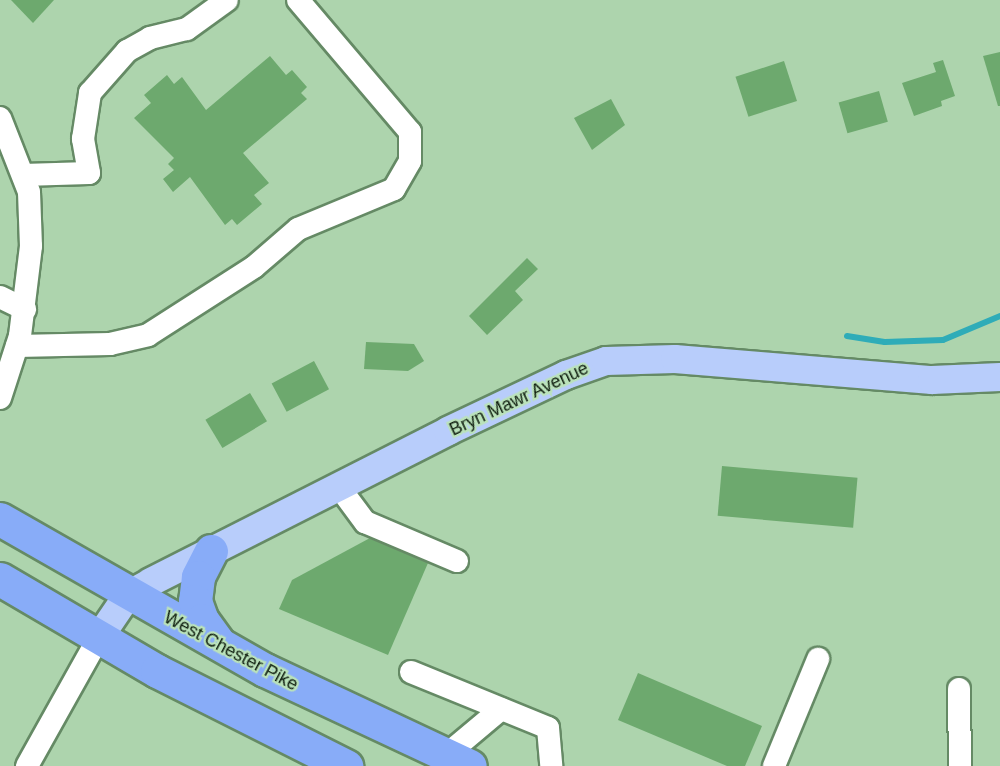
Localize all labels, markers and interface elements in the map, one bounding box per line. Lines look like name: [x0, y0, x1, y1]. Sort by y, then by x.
street label: Bryn Mawr Avenue: [446, 357, 592, 441]
street label: West Chester Pike: [160, 607, 302, 695]

